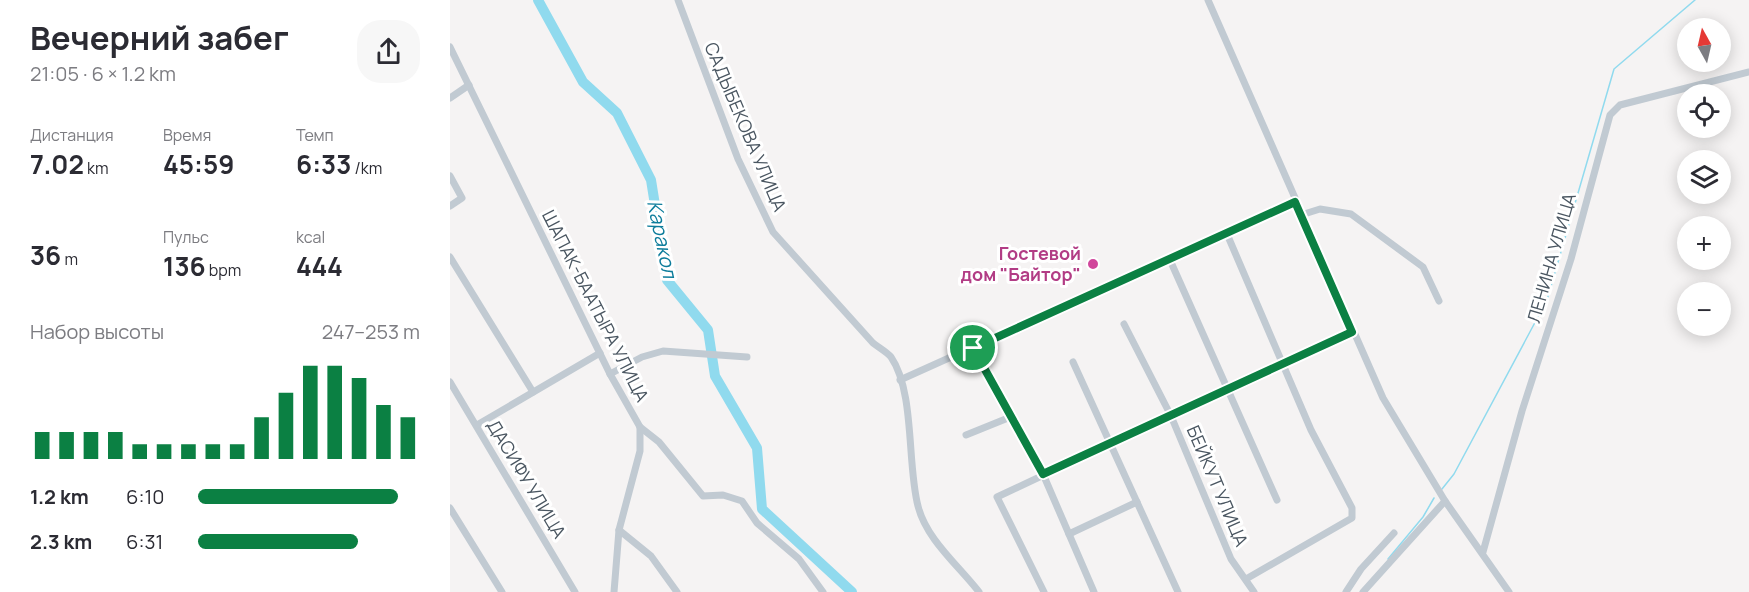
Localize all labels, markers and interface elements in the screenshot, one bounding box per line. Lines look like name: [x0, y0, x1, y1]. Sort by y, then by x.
text: Вечерний забег: [30, 15, 289, 60]
north arrow: [1677, 18, 1731, 72]
map controls: [1677, 18, 1731, 336]
button: share: [357, 20, 420, 83]
street label: САДЫБЕКОВА УЛИЦА: [699, 38, 793, 215]
text: 21:05 · 6 × 1.2 km: [30, 60, 176, 87]
button: locate: [1677, 84, 1731, 138]
text: Дистанция: [30, 124, 114, 146]
text: Время: [163, 124, 211, 146]
text: Темп: [296, 124, 334, 146]
text: 7.02: [30, 146, 84, 182]
text: 45:59: [163, 146, 234, 182]
text: 6:33: [296, 146, 351, 182]
button: layers: [1677, 150, 1731, 204]
text: km: [84, 157, 109, 179]
text: /km: [351, 157, 382, 179]
street label: ЛЕНИНА УЛИЦА: [1521, 189, 1581, 325]
water label: Каракол: [641, 197, 684, 282]
street label: ШАПАК-БААТЫРА УЛИЦА: [537, 206, 655, 406]
button: +: [1677, 216, 1731, 270]
text: Пульс: [163, 226, 209, 248]
text: kcal: [296, 226, 325, 248]
text: 36: [30, 237, 61, 273]
place label: Гостевой дом "Байтор": [961, 241, 1081, 286]
text: m: [61, 248, 78, 270]
text: 136: [163, 248, 206, 284]
text: 444: [296, 248, 343, 284]
marker: Гостевой дом "Байтор": [1086, 257, 1100, 271]
text: bpm: [206, 259, 241, 281]
button: −: [1677, 282, 1731, 336]
text: Набор высоты: [30, 318, 164, 345]
text: 247–253 m: [322, 318, 420, 345]
pin: [947, 322, 998, 373]
icon: arrive: [956, 331, 989, 364]
street label: ДАСИФУ УЛИЦА: [482, 415, 572, 543]
street label: БЕЙКУТ УЛИЦА: [1182, 422, 1254, 550]
text: 1.2 km: [30, 483, 89, 510]
text: 6:10: [126, 483, 164, 510]
text: 2.3 km: [30, 528, 92, 555]
text: 6:31: [126, 528, 163, 555]

